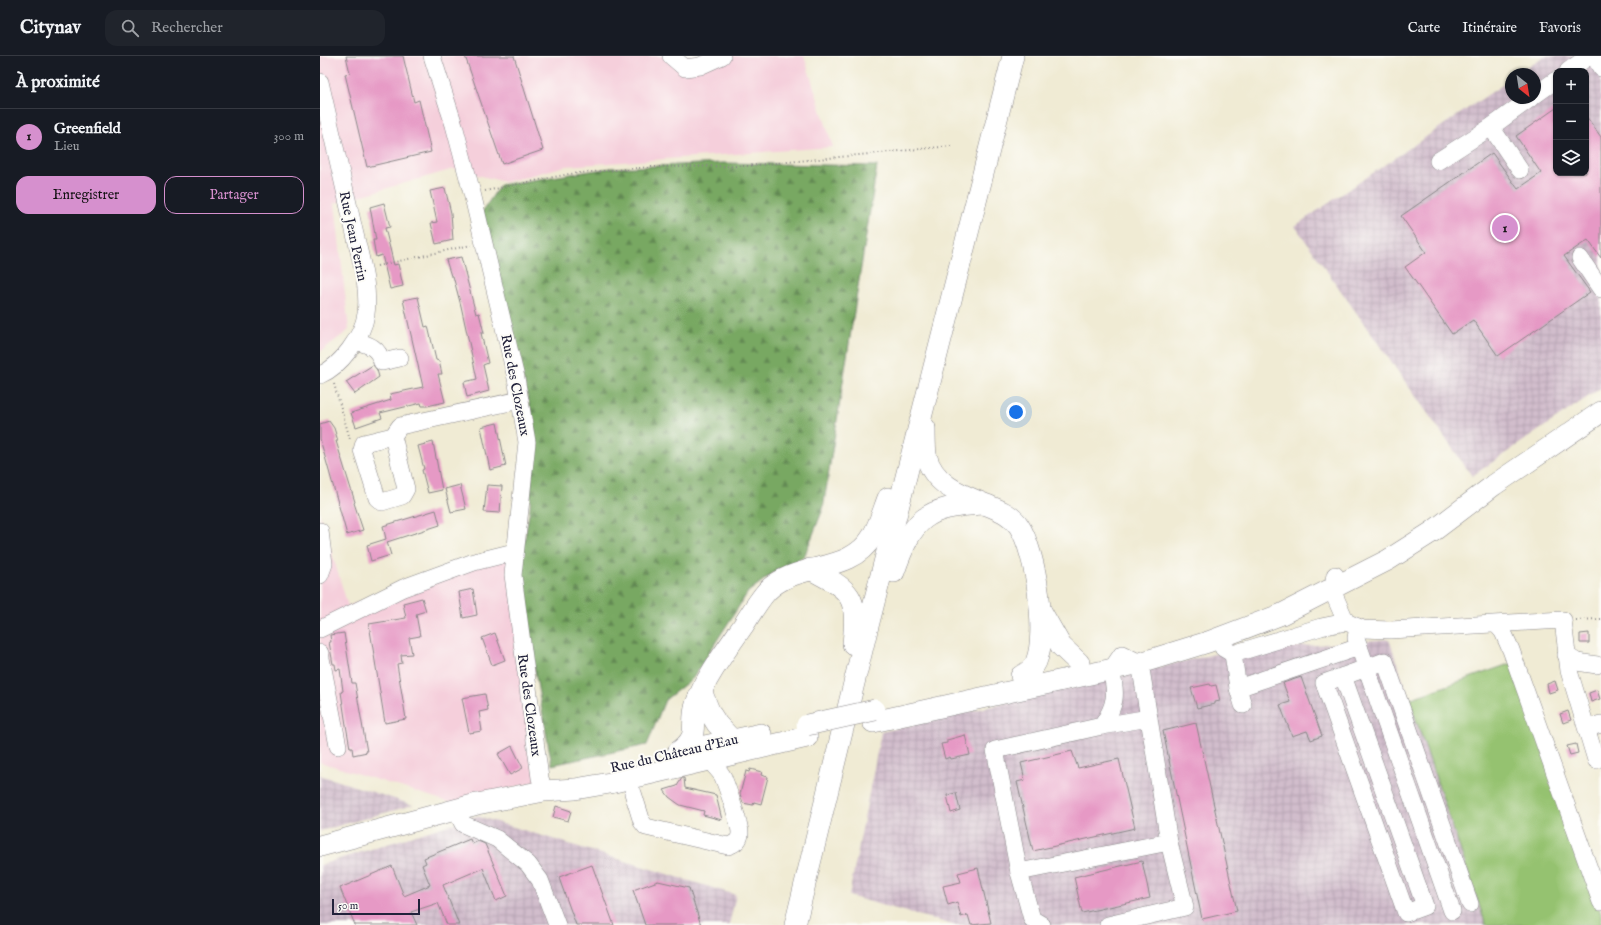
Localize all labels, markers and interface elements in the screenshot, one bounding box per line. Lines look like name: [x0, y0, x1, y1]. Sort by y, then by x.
search box: [105, 10, 385, 46]
text: Citynav: [20, 16, 81, 40]
icon: search: [119, 17, 141, 39]
text: Rechercher: [151, 18, 223, 37]
text: Carte: [1408, 19, 1440, 37]
text: Itinéraire: [1462, 19, 1517, 37]
text: Favoris: [1539, 19, 1581, 37]
north arrow: [1505, 68, 1541, 104]
map controls: [1553, 68, 1589, 176]
button: +: [1553, 68, 1589, 104]
text: À proximité: [16, 72, 100, 93]
button: −: [1553, 104, 1589, 140]
text: Greenfield: [54, 119, 121, 138]
text: 1: [27, 128, 31, 145]
text: 300 m: [273, 128, 304, 145]
text: Lieu: [54, 138, 79, 155]
button: layers: [1553, 140, 1589, 176]
button: Enregistrer: [16, 176, 156, 214]
button: Partager: [164, 176, 304, 214]
street label: Rue Jean Perrin: [335, 190, 371, 283]
pin: 1: [1492, 213, 1518, 243]
street label: Rue des Clozeaux: [496, 333, 534, 438]
your location: [1006, 402, 1026, 422]
street label: Rue des Clozeaux: [513, 653, 545, 758]
street label: Rue du Château d'Eau: [609, 731, 740, 777]
scale bar: [332, 897, 420, 916]
text: 50 m: [338, 899, 358, 913]

